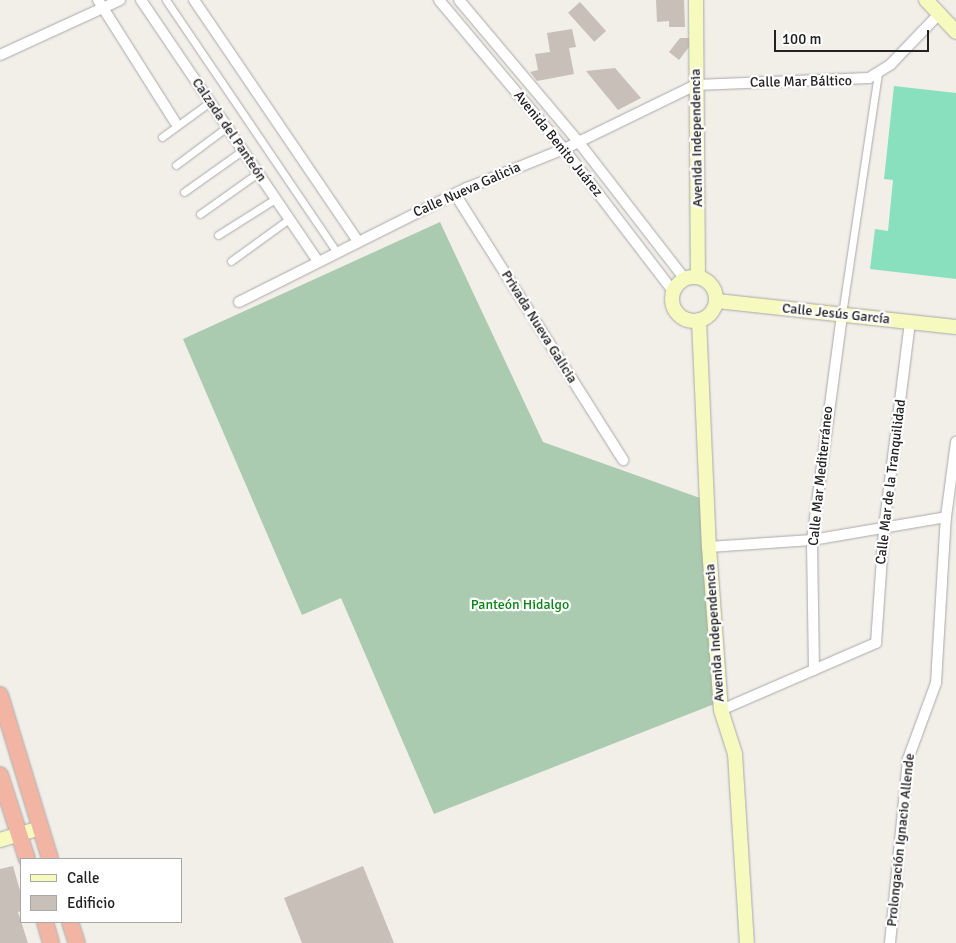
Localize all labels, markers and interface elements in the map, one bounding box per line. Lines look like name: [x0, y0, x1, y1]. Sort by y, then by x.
scale bar: [776, 20, 931, 52]
text: 100 m: [782, 30, 822, 48]
street label: Avenida Independencia: [687, 69, 707, 207]
street label: Calle Mar Báltico: [750, 73, 852, 91]
street label: Calzada del Panteón: [188, 75, 270, 185]
street label: Avenida Benito Juárez: [510, 88, 606, 200]
street label: Calle Nueva Galicia: [411, 159, 523, 221]
street label: Privada Nueva Galicia: [497, 267, 581, 387]
street label: Calle Jesús García: [781, 300, 891, 328]
street label: Calle Mar de la Tranquilidad: [873, 398, 909, 566]
street label: Calle Mar Mediterráneo: [805, 405, 837, 547]
street label: Avenida Independencia: [702, 563, 728, 703]
park label: Panteón Hidalgo: [471, 597, 569, 613]
street label: Prolongación Ignacio Allende: [884, 752, 918, 928]
legend: [20, 858, 182, 923]
text: Calle: [67, 869, 100, 887]
text: Edificio: [67, 894, 115, 912]

